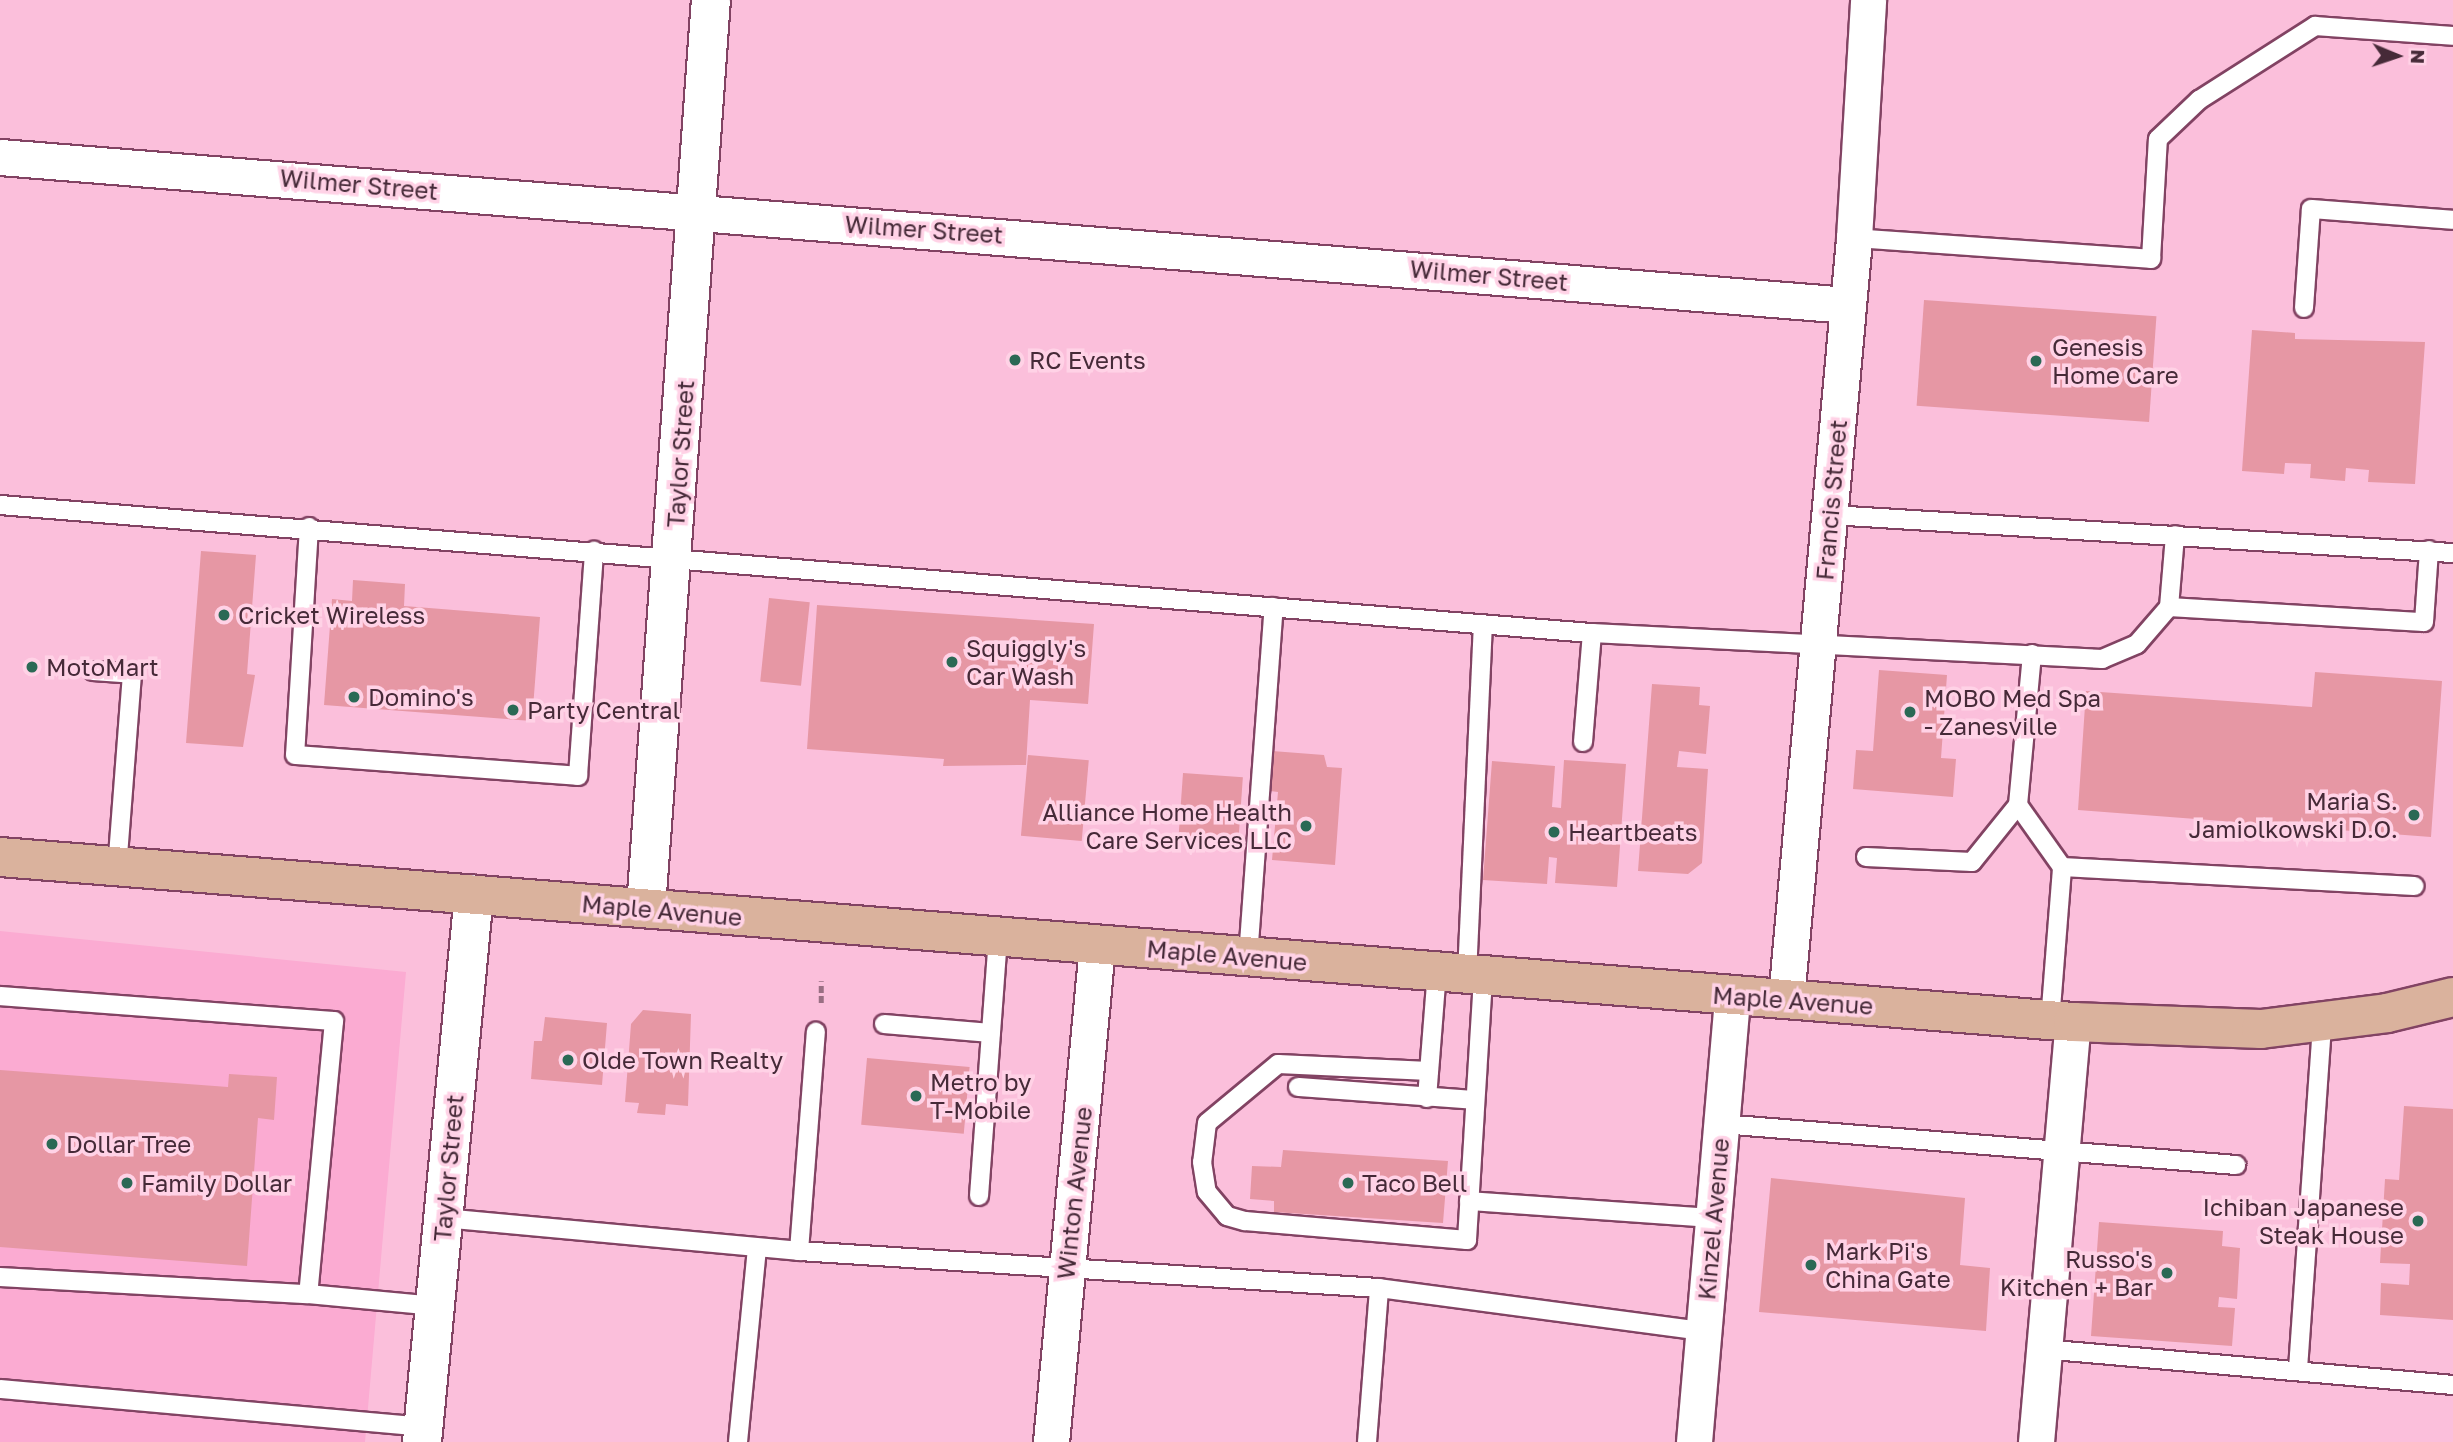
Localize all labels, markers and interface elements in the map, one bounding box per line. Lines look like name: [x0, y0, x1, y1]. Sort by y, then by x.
north arrow: [2362, 21, 2432, 91]
text: N: [2407, 49, 2430, 64]
street label: Wilmer Street: [279, 163, 439, 205]
street label: Wilmer Street: [844, 209, 1004, 249]
street label: Wilmer Street: [1409, 254, 1569, 296]
place label: Genesis Home Care: [2052, 333, 2179, 389]
place label: RC Events: [1029, 346, 1146, 374]
marker: Genesis Home Care: [2026, 351, 2046, 371]
marker: RC Events: [1007, 352, 1023, 368]
street label: Taylor Street: [660, 379, 700, 529]
street label: Francis Street: [1810, 419, 1852, 581]
place label: Cricket Wireless: [238, 601, 425, 629]
marker: Cricket Wireless: [216, 607, 232, 623]
place label: Squiggly's Car Wash: [966, 634, 1086, 690]
place label: MotoMart: [46, 653, 159, 681]
marker: Squiggly's Car Wash: [944, 654, 960, 670]
marker: MotoMart: [24, 659, 40, 675]
place label: Domino's: [368, 683, 474, 711]
place label: MOBO Med Spa - Zanesville: [1924, 684, 2101, 740]
marker: Domino's: [346, 689, 362, 705]
place label: Party Central: [527, 696, 680, 724]
marker: Party Central: [505, 702, 521, 718]
marker: MOBO Med Spa - Zanesville: [1902, 704, 1918, 720]
place label: Maria S. Jamiolkowski D.O.: [2188, 787, 2398, 843]
place label: Alliance Home Health Care Services LLC: [1042, 798, 1292, 854]
marker: Maria S. Jamiolkowski D.O.: [2404, 805, 2424, 825]
marker: Alliance Home Health Care Services LLC: [1298, 818, 1314, 834]
place label: Heartbeats: [1568, 818, 1697, 846]
marker: Heartbeats: [1546, 824, 1562, 840]
street label: Maple Avenue: [581, 889, 743, 931]
street label: Maple Avenue: [1146, 934, 1308, 976]
street label: Maple Avenue: [1712, 980, 1874, 1020]
place label: Olde Town Realty: [582, 1046, 783, 1074]
marker: Olde Town Realty: [560, 1052, 576, 1068]
place label: Metro by T-Mobile: [930, 1068, 1031, 1124]
marker: Metro by T-Mobile: [908, 1088, 924, 1104]
street label: Taylor Street: [427, 1093, 469, 1243]
street label: Winton Avenue: [1051, 1105, 1097, 1281]
place label: Dollar Tree: [66, 1130, 191, 1158]
marker: Dollar Tree: [44, 1136, 60, 1152]
street label: Kinzel Avenue: [1692, 1137, 1734, 1301]
place label: Family Dollar: [141, 1169, 292, 1197]
place label: Taco Bell: [1362, 1169, 1467, 1197]
marker: Family Dollar: [119, 1175, 135, 1191]
marker: Taco Bell: [1340, 1175, 1356, 1191]
place label: Ichiban Japanese Steak House: [2203, 1193, 2404, 1249]
marker: Ichiban Japanese Steak House: [2410, 1213, 2426, 1229]
place label: Mark Pi's China Gate: [1825, 1237, 1951, 1293]
place label: Russo's Kitchen + Bar: [2000, 1245, 2153, 1301]
marker: Mark Pi's China Gate: [1803, 1257, 1819, 1273]
marker: Russo's Kitchen + Bar: [2159, 1265, 2175, 1281]

